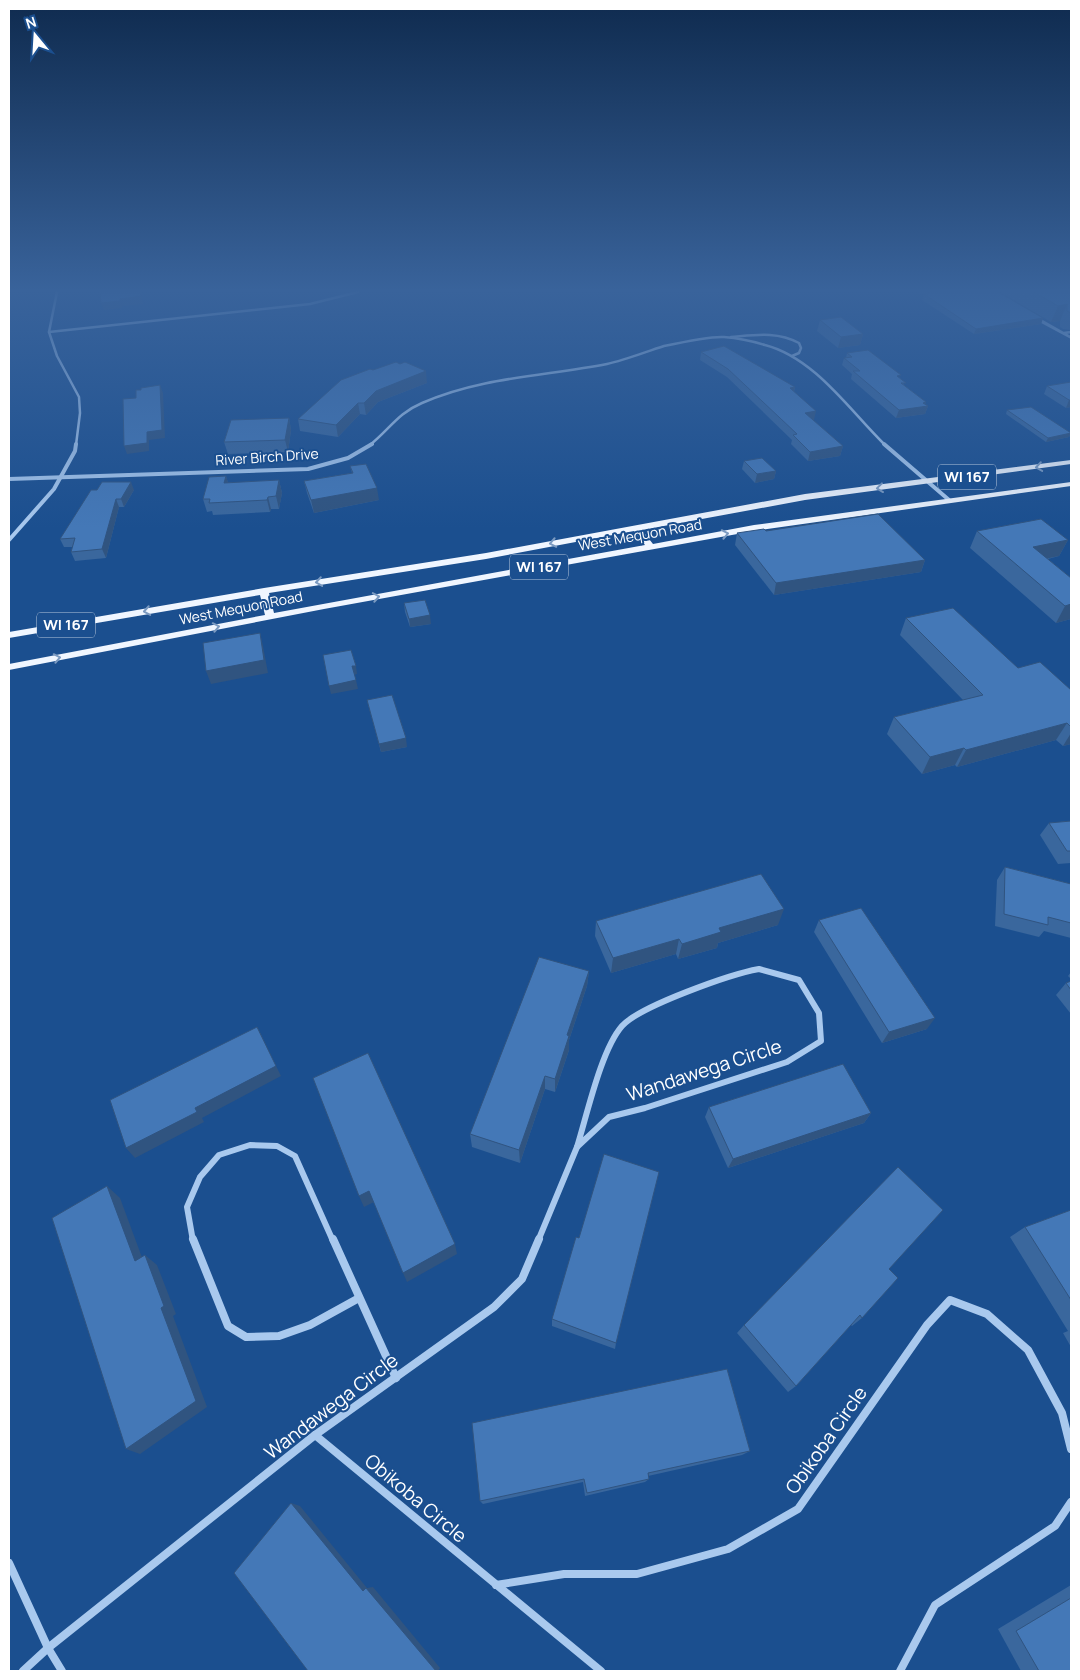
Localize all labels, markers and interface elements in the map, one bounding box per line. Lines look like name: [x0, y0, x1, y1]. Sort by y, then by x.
north arrow: [10, 10, 60, 60]
text: N: [23, 12, 39, 33]
street label: River Birch Drive: [215, 443, 319, 470]
one-way arrow: [1034, 462, 1043, 472]
road number: WI 167: [938, 464, 996, 490]
one-way arrow: [876, 482, 884, 493]
street label: West Mequon Road: [577, 514, 703, 555]
one-way arrow: [721, 529, 730, 539]
one-way arrow: [549, 537, 557, 548]
road number: WI 167: [510, 554, 568, 580]
one-way arrow: [314, 577, 323, 587]
street label: West Mequon Road: [178, 586, 304, 629]
one-way arrow: [371, 592, 380, 602]
one-way arrow: [143, 606, 151, 616]
road number: WI 167: [37, 612, 95, 638]
one-way arrow: [212, 623, 221, 633]
one-way arrow: [52, 653, 61, 663]
street label: Wandawega Circle: [623, 1033, 785, 1107]
street label: Wandawega Circle: [259, 1347, 403, 1465]
street label: Obikoba Circle: [779, 1381, 873, 1499]
street label: Obikoba Circle: [359, 1448, 473, 1548]

